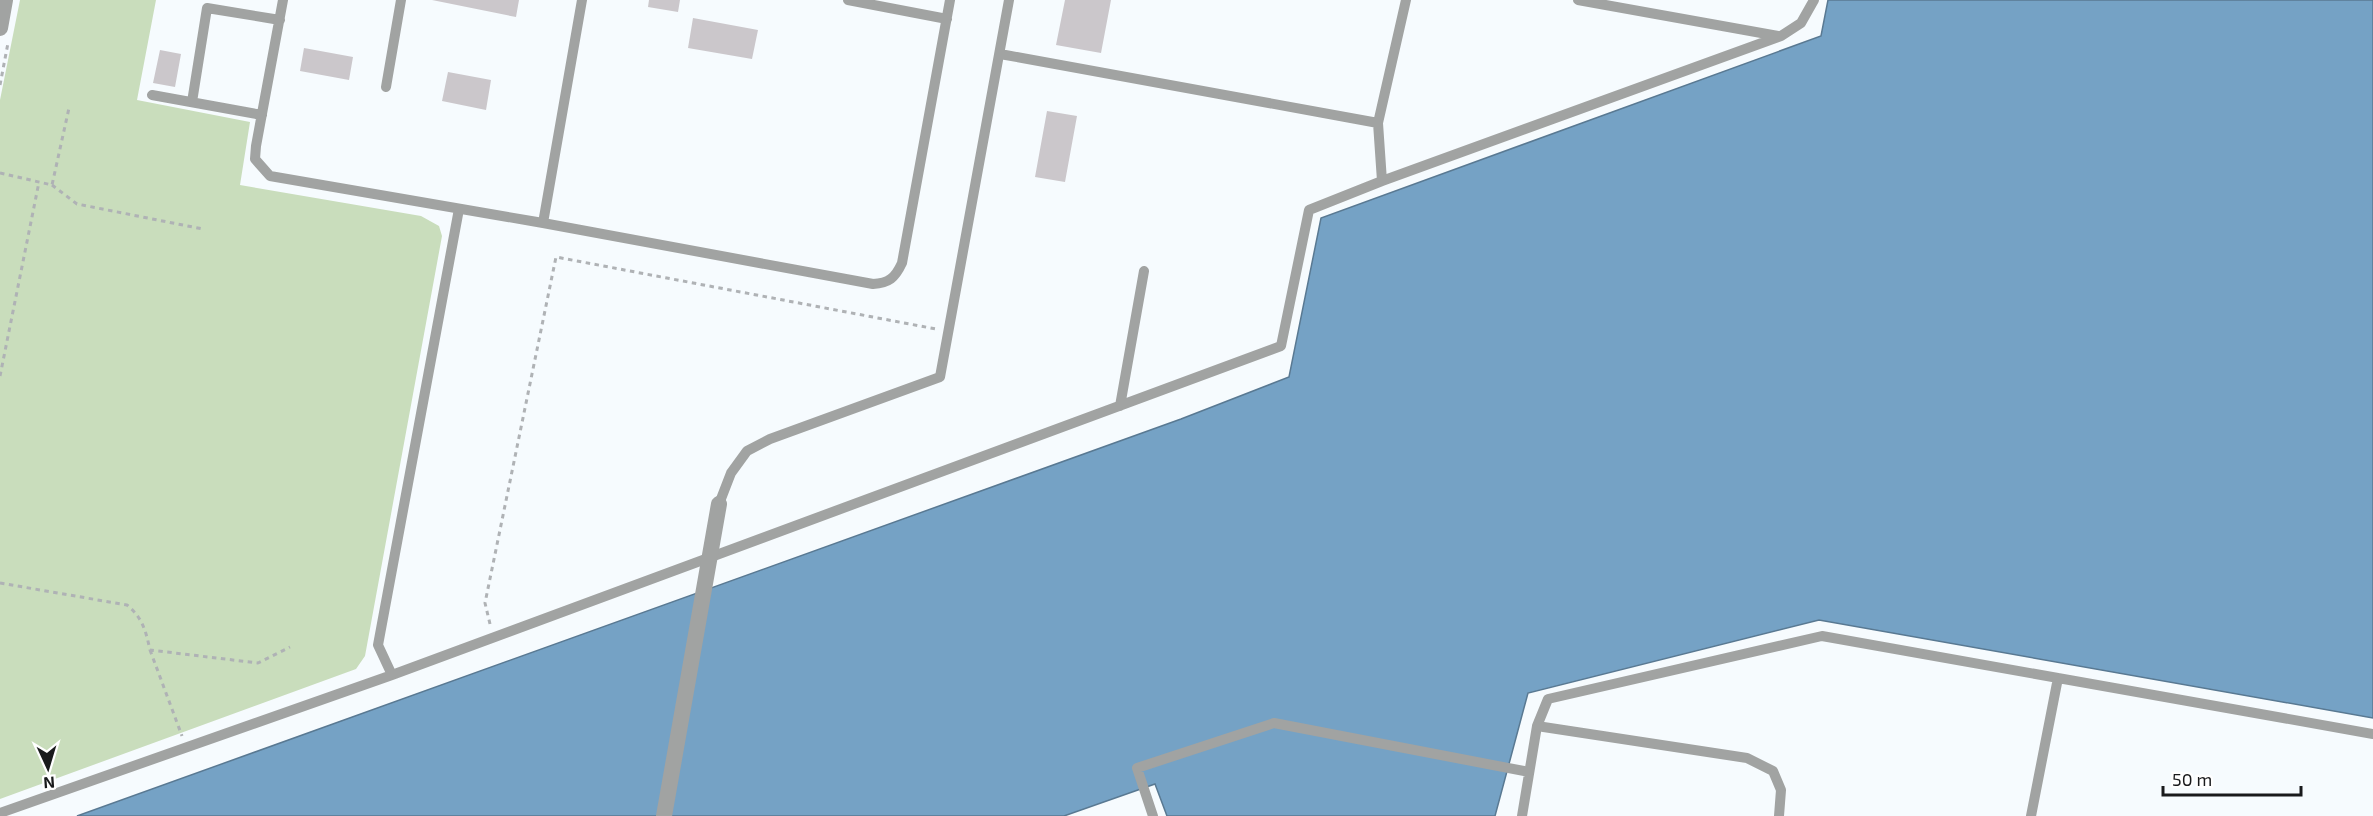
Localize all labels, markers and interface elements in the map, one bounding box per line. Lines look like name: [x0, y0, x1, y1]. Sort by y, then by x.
north arrow: [18, 738, 78, 798]
scale bar: [2163, 759, 2301, 797]
text: 50 m: [2172, 768, 2212, 790]
text: N: [43, 774, 56, 793]

